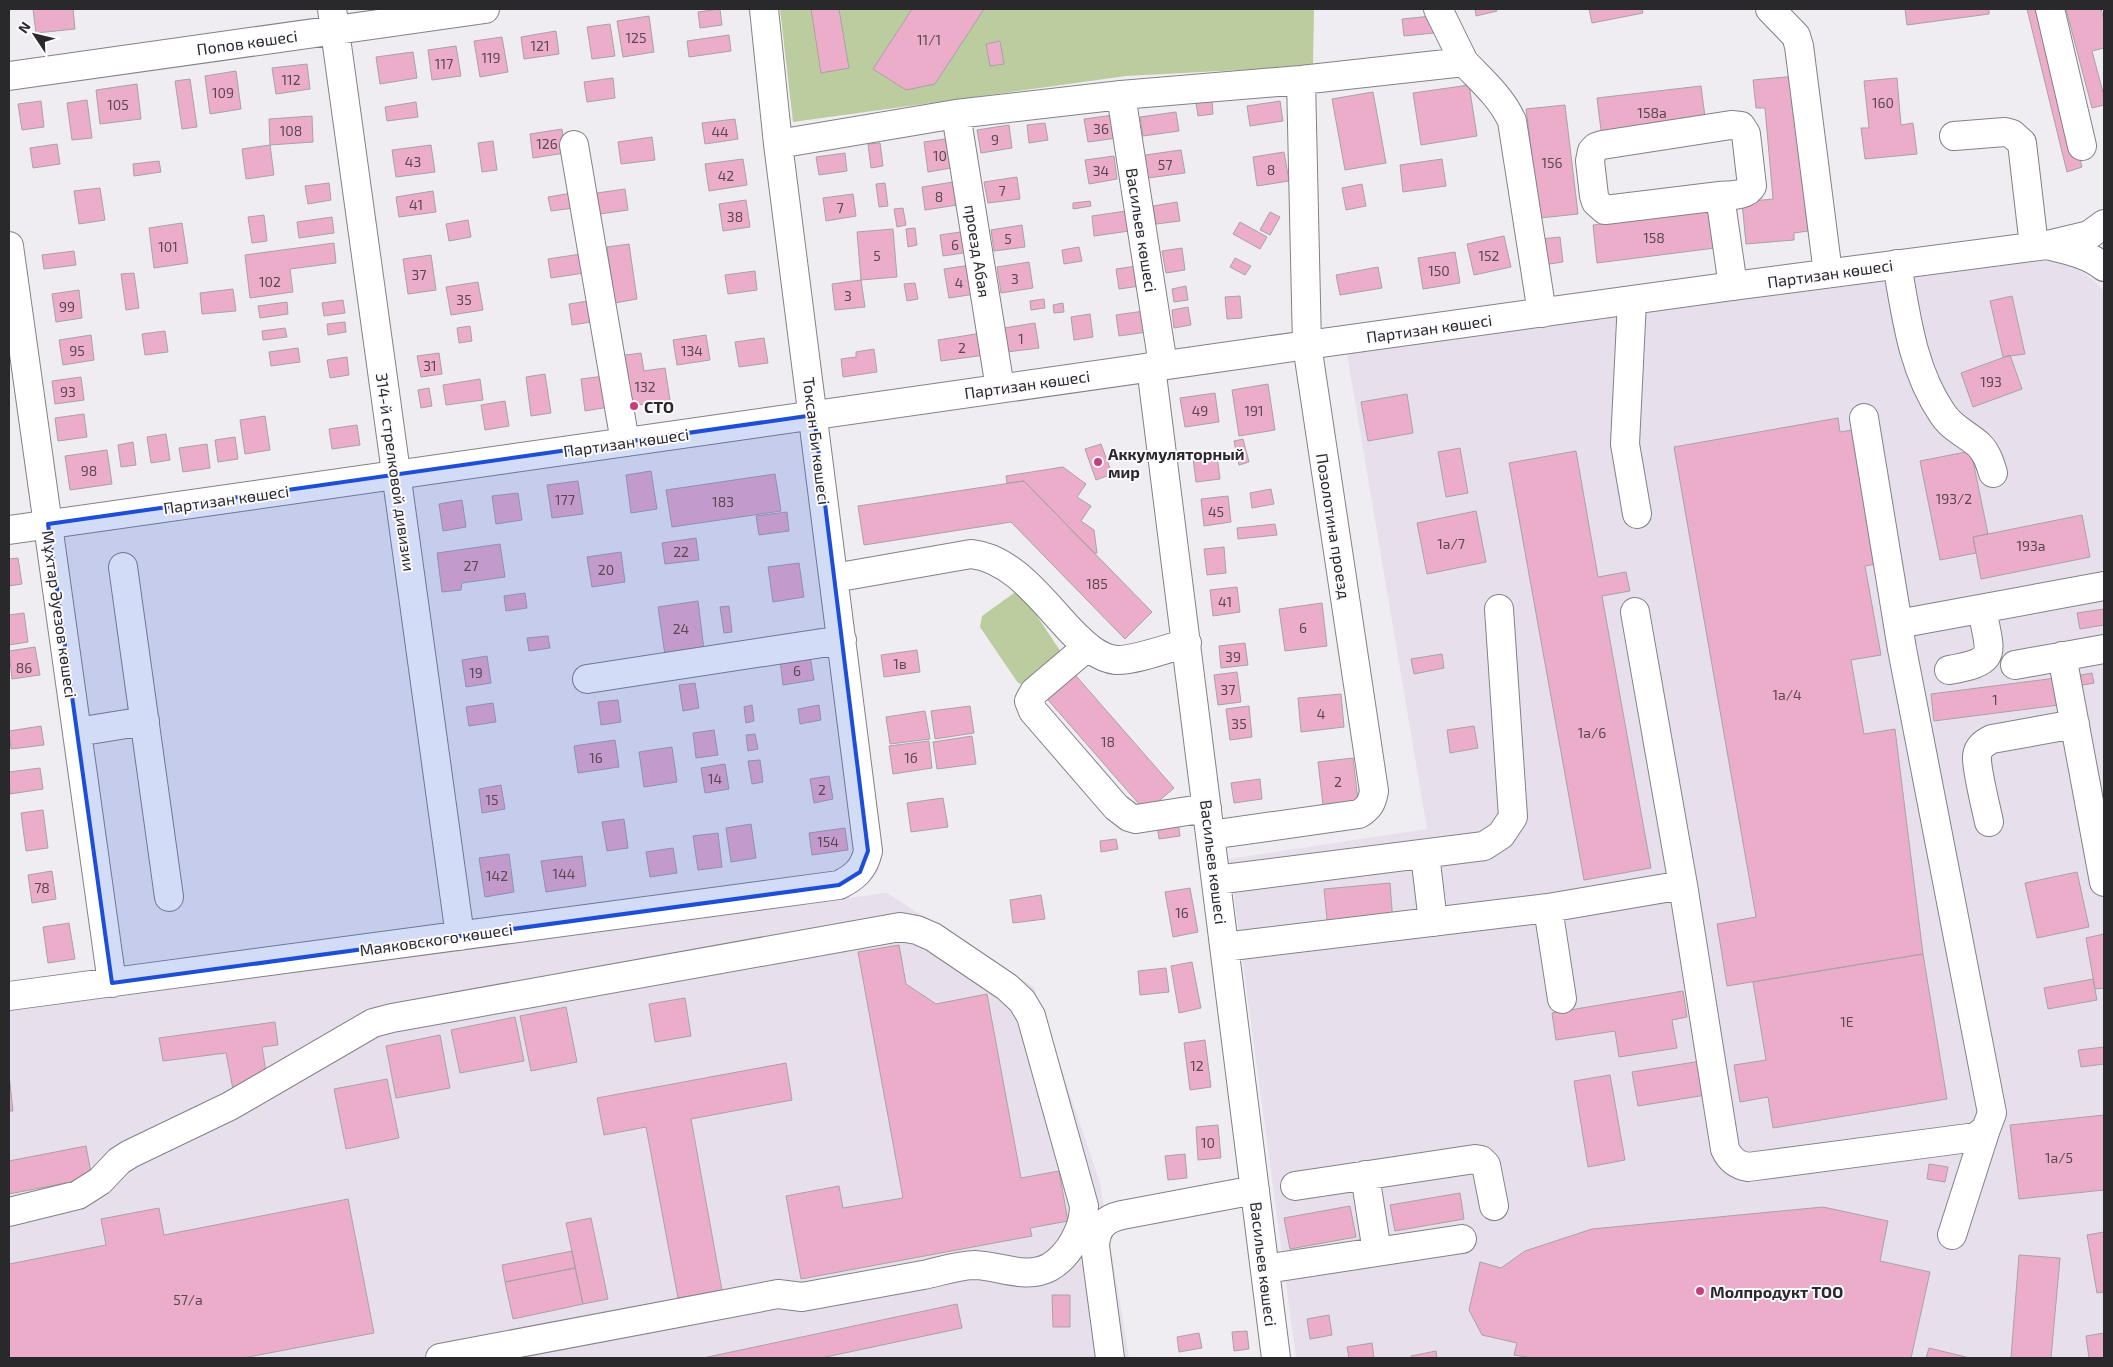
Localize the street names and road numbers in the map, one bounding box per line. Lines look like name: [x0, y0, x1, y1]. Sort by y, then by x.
street label: Попов көшесі: [195, 26, 299, 58]
street label: Васильев көшесі: [1123, 167, 1161, 293]
street label: проезд Абая: [961, 203, 995, 299]
street label: Партизан көшесі: [1766, 255, 1894, 291]
street label: Партизан көшесі: [1365, 310, 1493, 346]
street label: Партизан көшесі: [963, 366, 1091, 402]
street label: 314-й стрелковой дивизии: [373, 372, 419, 572]
street label: Токсан Би көшесі: [800, 376, 834, 506]
street label: Партизан көшесі: [562, 424, 690, 460]
street label: Позолотина проезд: [1313, 452, 1355, 600]
street label: Партизан көшесі: [162, 481, 290, 517]
street label: Мұхтар Әуезов көшесі: [38, 529, 81, 699]
street label: Васильев көшесі: [1197, 799, 1231, 925]
street label: Маяковского көшесі: [358, 919, 514, 959]
street label: Васильев көшесі: [1247, 1201, 1281, 1327]

